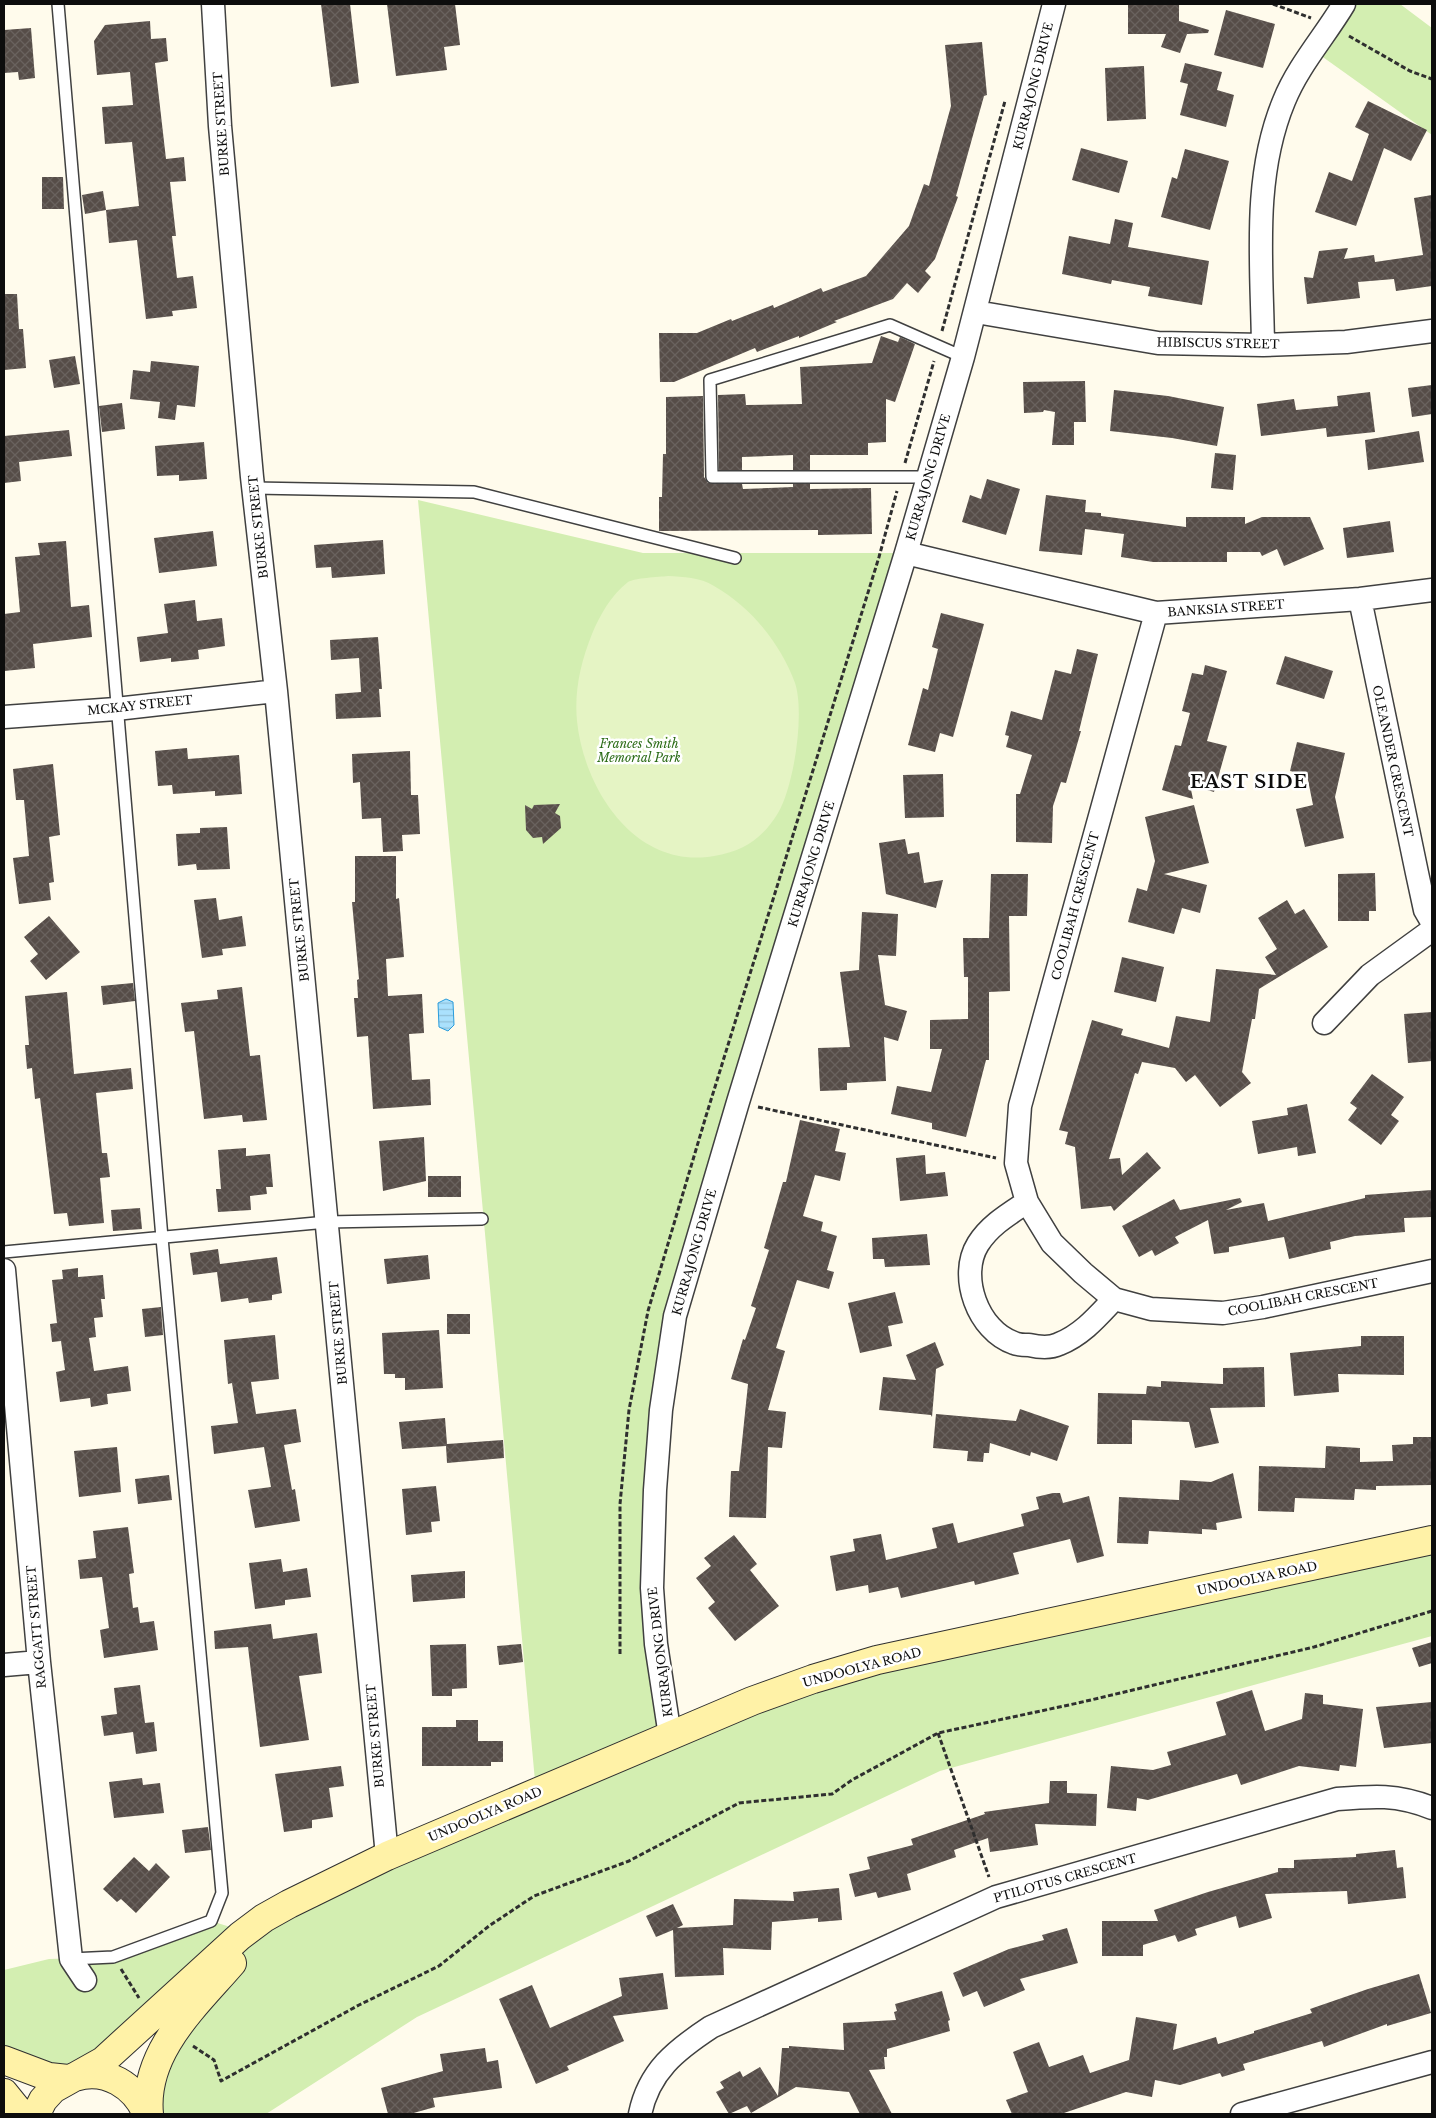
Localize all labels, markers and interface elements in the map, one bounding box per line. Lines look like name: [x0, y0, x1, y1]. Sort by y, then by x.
street label: KURRAJONG DRIVE: [1010, 20, 1056, 151]
street label: BURKE STREET: [210, 71, 232, 176]
street label: HIBISCUS STREET: [1156, 334, 1280, 352]
street label: KURRAJONG DRIVE: [903, 412, 953, 542]
street label: BURKE STREET: [245, 474, 271, 580]
street label: BANKSIA STREET: [1167, 596, 1285, 620]
street label: OLEANDER CRESCENT: [1370, 684, 1416, 839]
street label: MCKAY STREET: [87, 692, 194, 718]
park label: Frances Smith Memorial Park: [596, 736, 681, 765]
district label: EAST SIDE: [1190, 771, 1308, 793]
street label: KURRAJONG DRIVE: [785, 799, 837, 929]
street label: COOLIBAH CRESCENT: [1048, 830, 1102, 982]
street label: BURKE STREET: [286, 877, 312, 983]
street label: KURRAJONG DRIVE: [669, 1187, 719, 1317]
street label: COOLIBAH CRESCENT: [1226, 1275, 1380, 1319]
street label: BURKE STREET: [326, 1280, 350, 1386]
street label: UNDOOLYA ROAD: [1196, 1558, 1318, 1598]
street label: RAGGATT STREET: [23, 1564, 49, 1689]
street label: KURRAJONG DRIVE: [645, 1586, 675, 1718]
street label: UNDOOLYA ROAD: [801, 1644, 923, 1690]
street label: BURKE STREET: [363, 1683, 387, 1789]
street label: UNDOOLYA ROAD: [426, 1783, 544, 1845]
street label: PTILOTUS CRESCENT: [992, 1850, 1139, 1906]

